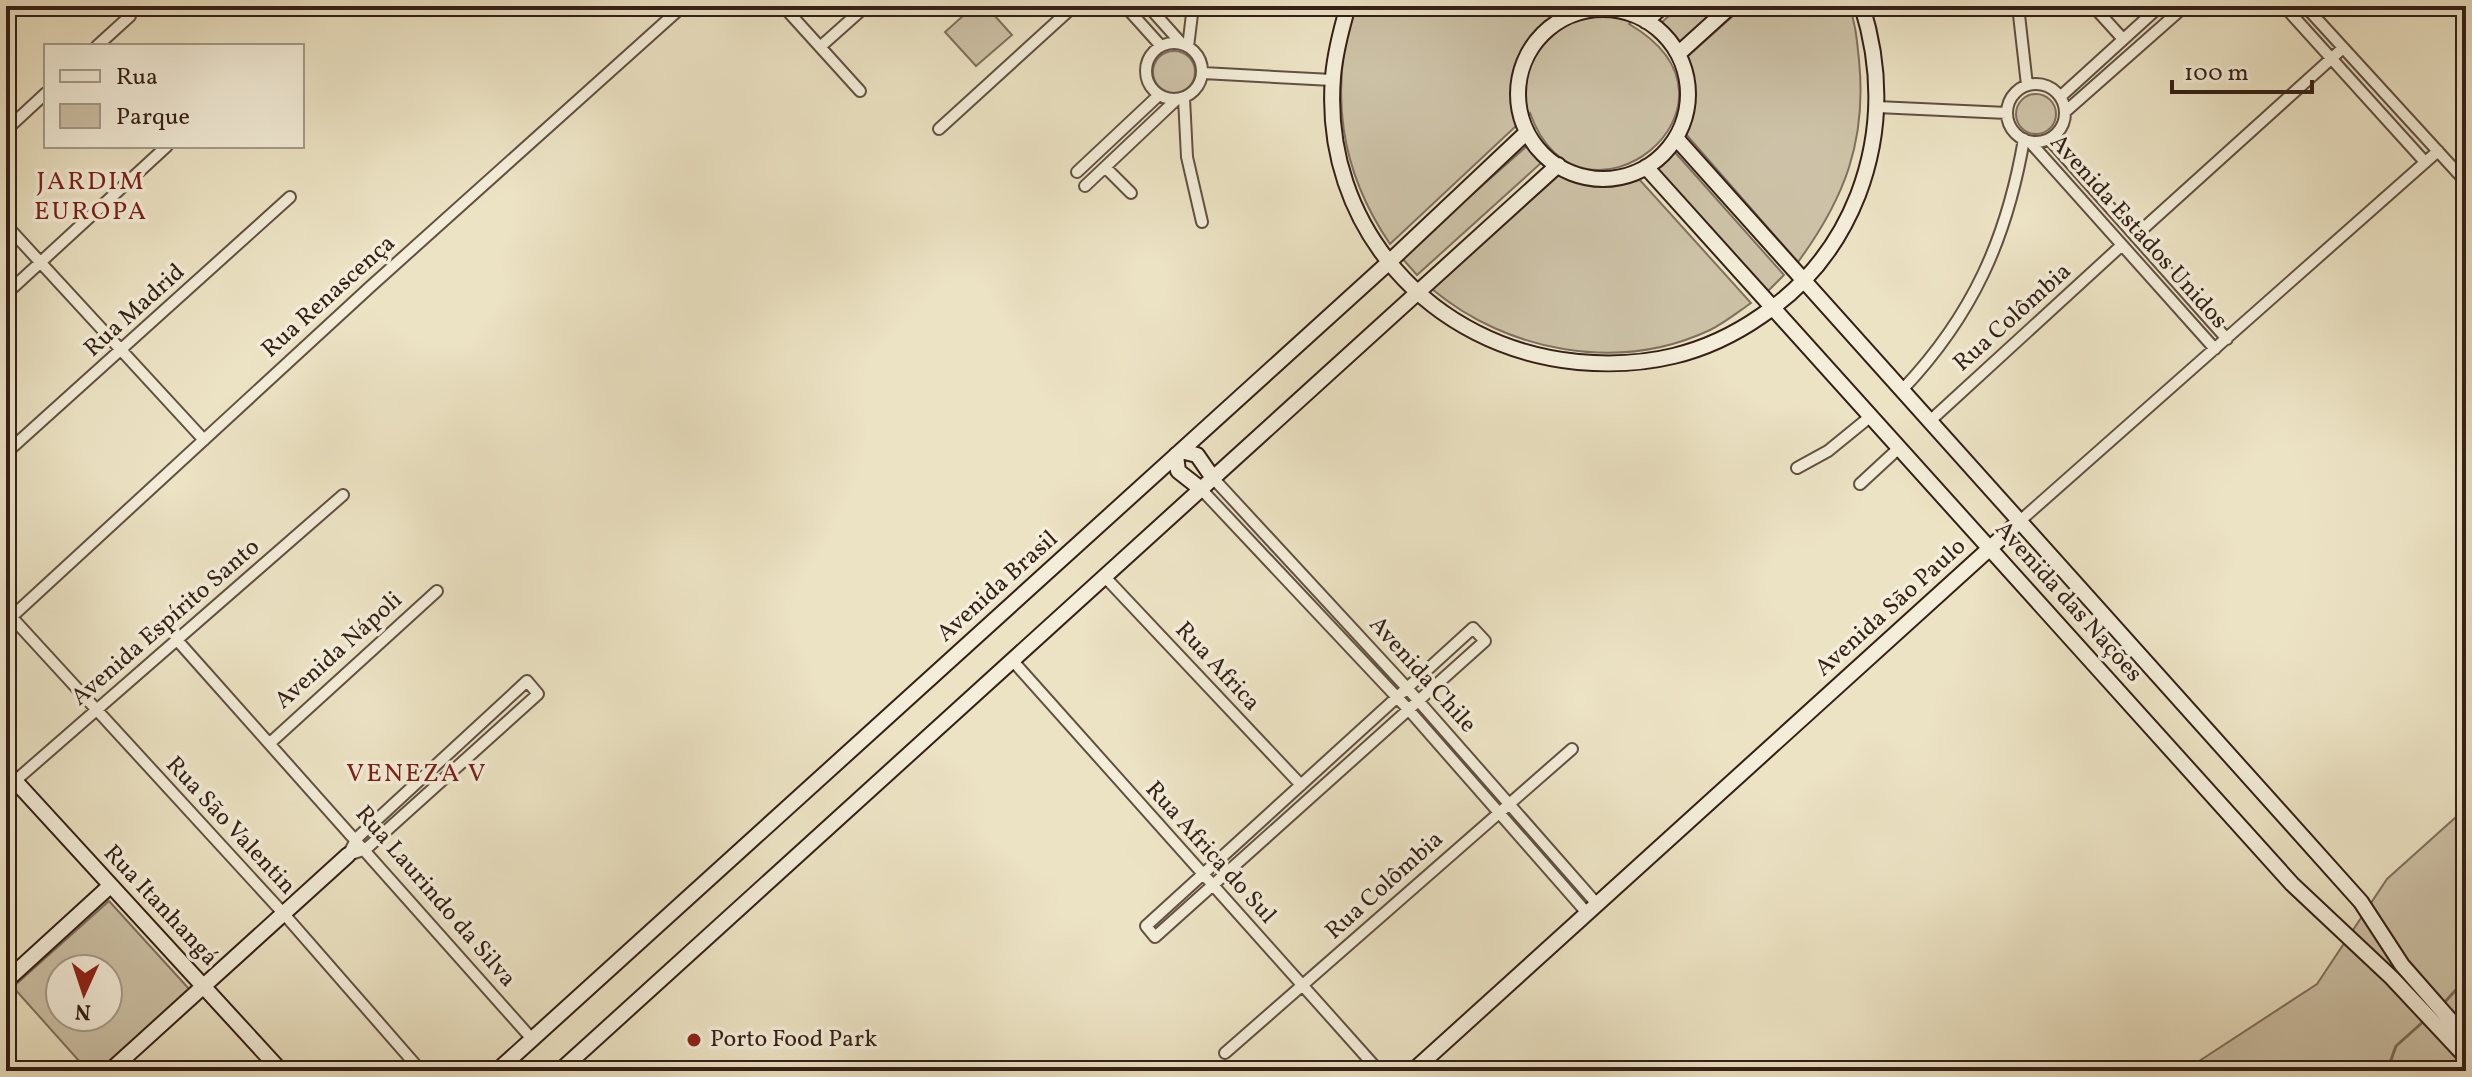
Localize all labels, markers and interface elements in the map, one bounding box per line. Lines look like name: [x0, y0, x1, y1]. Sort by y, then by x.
legend: [44, 44, 304, 148]
scale bar: [2172, 44, 2312, 94]
text: 100 m: [2184, 57, 2249, 91]
text: Rua: [116, 61, 158, 95]
text: Parque: [116, 101, 190, 135]
street label: Avenida Estados Unidos: [2041, 127, 2235, 337]
district label: JARDIM EUROPA: [34, 164, 148, 230]
street label: Rua Renascença: [255, 228, 403, 366]
street label: Rua Madrid: [77, 256, 193, 366]
street label: Rua Colômbia: [1946, 256, 2080, 380]
street label: Avenida das Nações: [1986, 514, 2150, 690]
street label: Avenida Brasil: [930, 523, 1066, 651]
street label: Avenida Espírito Santo: [64, 531, 268, 715]
street label: Avenida São Paulo: [1808, 531, 1974, 685]
street label: Avenida Nápoli: [268, 584, 410, 718]
street label: Avenida Chile: [1360, 609, 1484, 741]
street label: Rua Africa: [1166, 615, 1268, 719]
street label: Rua São Valentin: [157, 749, 303, 903]
district label: VENEZA V: [346, 756, 488, 792]
street label: Rua Africa do Sul: [1137, 774, 1283, 932]
street label: Rua Laurindo da Silva: [346, 799, 524, 995]
street label: Rua Colômbia: [1318, 824, 1452, 948]
street label: Rua Itanhangá: [95, 838, 225, 974]
north arrow: [44, 953, 124, 1033]
text: N: [74, 995, 92, 1026]
place label: Porto Food Park: [710, 1023, 877, 1057]
marker: Porto Food Park: [685, 1031, 703, 1049]

